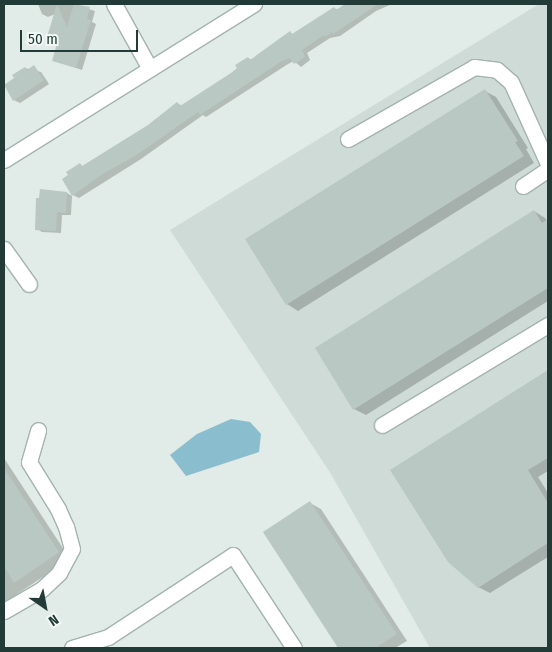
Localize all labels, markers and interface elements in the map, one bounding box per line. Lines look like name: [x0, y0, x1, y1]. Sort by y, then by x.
scale bar: [22, 20, 140, 52]
text: 50 m: [28, 30, 58, 48]
north arrow: [20, 582, 70, 632]
text: N: [45, 611, 62, 629]

